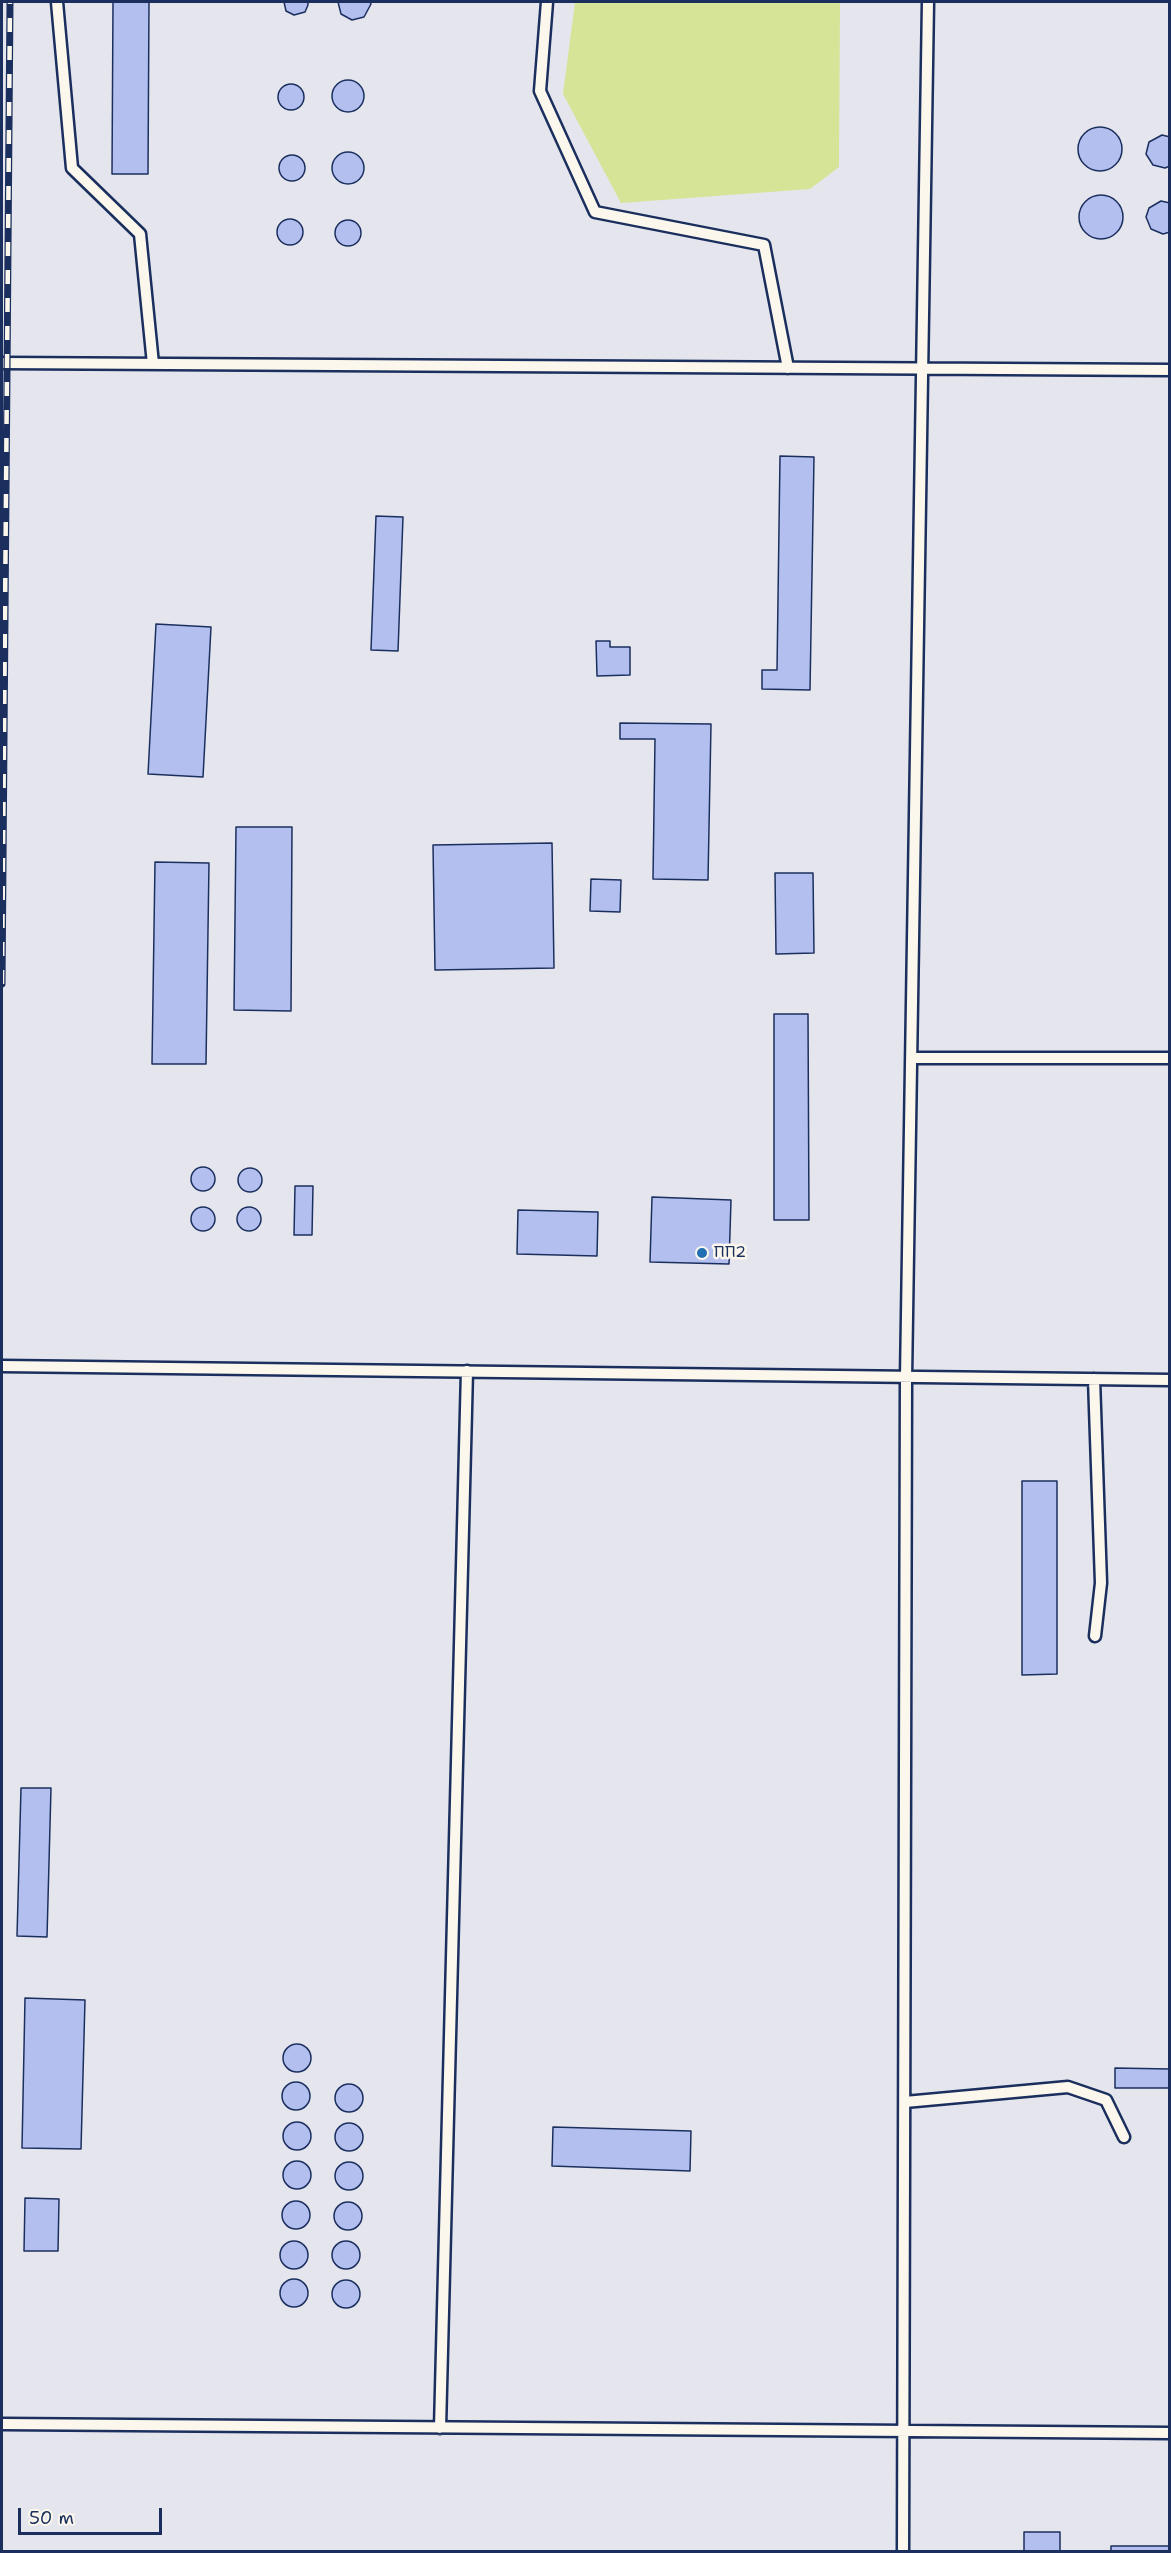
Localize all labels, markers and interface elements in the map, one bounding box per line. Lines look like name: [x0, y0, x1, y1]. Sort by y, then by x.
place label: ПП2: [714, 1243, 746, 1263]
marker: ПП2: [695, 1246, 709, 1260]
scale bar: [21, 2496, 165, 2534]
text: 50 m: [29, 2506, 74, 2530]

